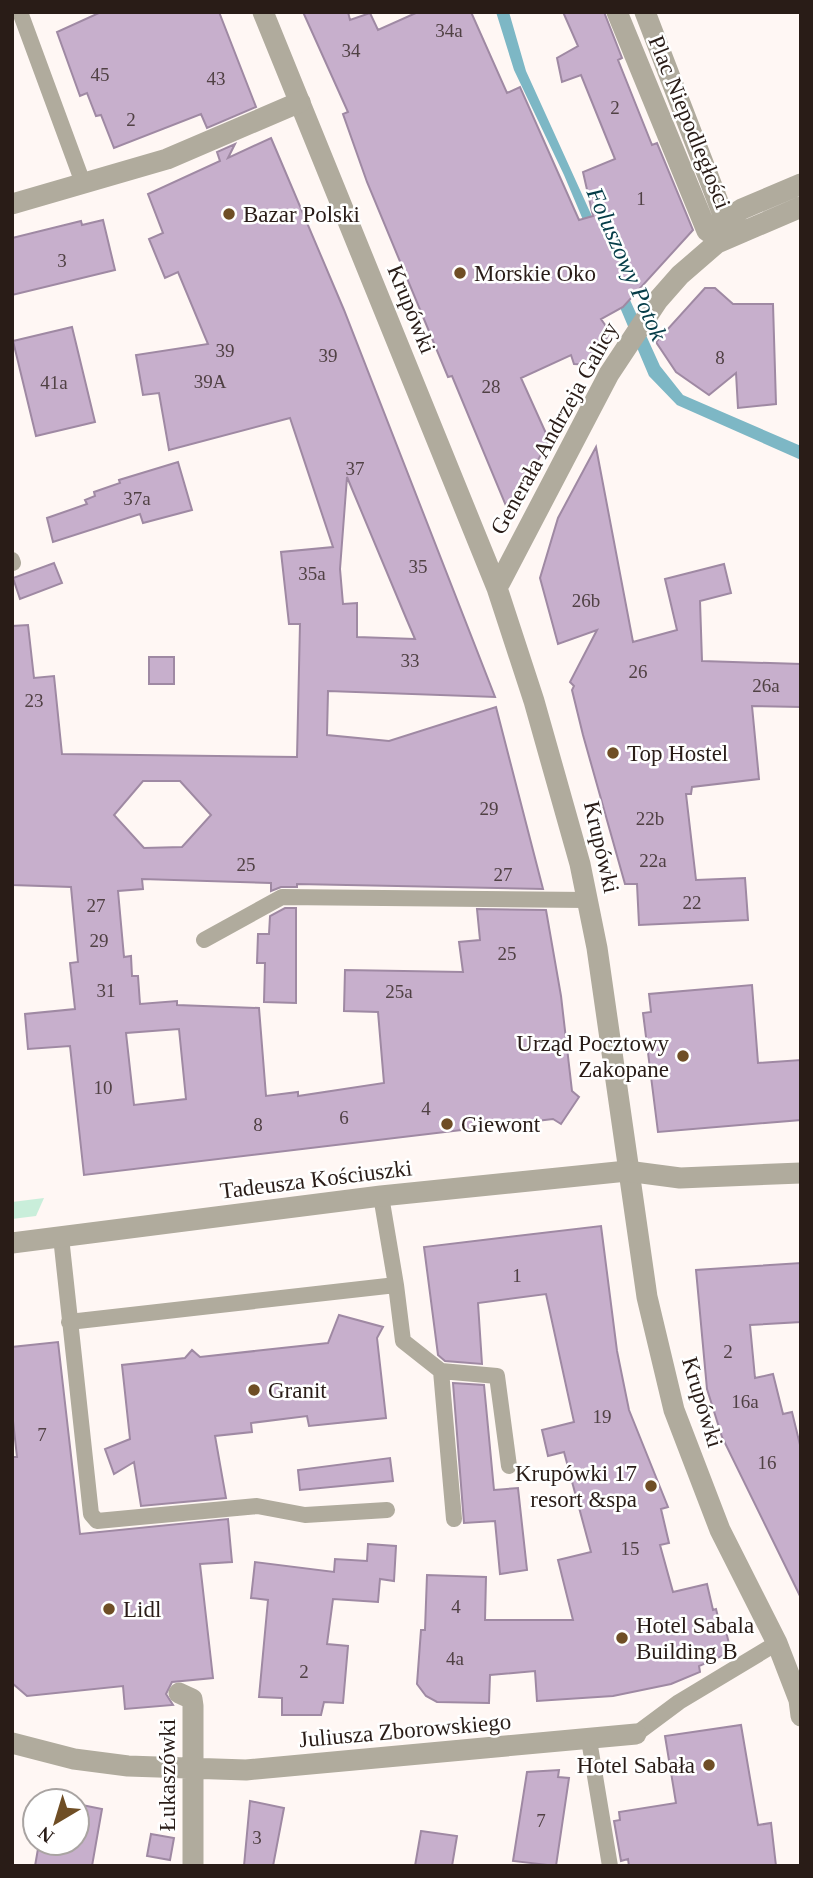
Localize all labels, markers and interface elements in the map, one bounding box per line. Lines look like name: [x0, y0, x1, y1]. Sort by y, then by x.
house number: 34a: [435, 20, 463, 41]
street label: Plac Niepodległości: [643, 32, 736, 212]
house number: 34: [342, 40, 361, 61]
house number: 45: [91, 64, 110, 85]
house number: 43: [207, 68, 226, 89]
house number: 2: [610, 97, 620, 118]
house number: 2: [126, 109, 136, 130]
water label: Foluszowy Potok: [581, 183, 673, 345]
house number: 1: [636, 188, 646, 209]
place label: Bazar Polski: [243, 202, 360, 227]
marker: Bazar Polski: [221, 206, 237, 222]
house number: 3: [57, 250, 67, 271]
street label: Krupówki: [382, 261, 441, 357]
place label: Morskie Oko: [474, 261, 596, 286]
marker: Morskie Oko: [452, 265, 468, 281]
street label: Generała Andrzeja Galicy: [486, 317, 623, 539]
house number: 39: [216, 340, 235, 361]
house number: 39: [319, 345, 338, 366]
house number: 8: [715, 347, 725, 368]
house number: 39A: [194, 371, 227, 392]
house number: 41a: [40, 372, 68, 393]
house number: 28: [482, 376, 501, 397]
house number: 37: [346, 458, 365, 479]
house number: 37a: [123, 488, 151, 509]
house number: 35: [409, 556, 428, 577]
house number: 35a: [298, 563, 326, 584]
house number: 26b: [572, 590, 600, 611]
house number: 33: [401, 650, 420, 671]
house number: 26: [629, 661, 648, 682]
house number: 26a: [752, 675, 780, 696]
house number: 23: [25, 690, 44, 711]
place label: Top Hostel: [627, 741, 728, 766]
marker: Top Hostel: [605, 745, 621, 761]
house number: 29: [480, 798, 499, 819]
street label: Krupówki: [579, 799, 624, 895]
house number: 22b: [636, 808, 664, 829]
house number: 22a: [639, 850, 667, 871]
house number: 25: [237, 854, 256, 875]
house number: 27: [494, 864, 513, 885]
house number: 22: [683, 892, 702, 913]
house number: 27: [87, 895, 106, 916]
house number: 29: [90, 930, 109, 951]
house number: 25: [498, 943, 517, 964]
house number: 31: [97, 980, 116, 1001]
house number: 25a: [385, 981, 413, 1002]
place label: Urząd Pocztowy Zakopane: [516, 1031, 669, 1082]
marker: Urząd Pocztowy Zakopane: [675, 1048, 691, 1064]
house number: 10: [94, 1077, 113, 1098]
house number: 4: [421, 1098, 431, 1119]
house number: 6: [339, 1107, 349, 1128]
place label: Giewont: [461, 1112, 541, 1137]
house number: 8: [253, 1114, 263, 1135]
marker: Giewont: [439, 1116, 455, 1132]
street label: Tadeusza Kościuszki: [219, 1155, 413, 1204]
house number: 1: [512, 1265, 522, 1286]
house number: 2: [723, 1341, 733, 1362]
street label: Krupówki: [677, 1354, 728, 1450]
place label: Granit: [268, 1378, 327, 1403]
marker: Granit: [246, 1382, 262, 1398]
house number: 16a: [731, 1391, 759, 1412]
house number: 19: [593, 1406, 612, 1427]
house number: 7: [37, 1424, 47, 1445]
house number: 16: [758, 1452, 777, 1473]
place label: Krupówki 17 resort &spa: [515, 1461, 637, 1512]
marker: Krupówki 17 resort &spa: [643, 1478, 659, 1494]
house number: 15: [621, 1538, 640, 1559]
house number: 4: [451, 1596, 461, 1617]
place label: Lidl: [123, 1597, 161, 1622]
marker: Lidl: [101, 1601, 117, 1617]
place label: Hotel Sabala Building B: [636, 1613, 754, 1664]
marker: Hotel Sabala Building B: [614, 1630, 630, 1646]
house number: 4a: [446, 1648, 465, 1669]
house number: 2: [299, 1661, 309, 1682]
street label: Juliusza Zborowskiego: [298, 1709, 512, 1752]
street label: Łukaszówki: [155, 1719, 180, 1831]
place label: Hotel Sabała: [577, 1753, 695, 1778]
marker: Hotel Sabała: [701, 1757, 717, 1773]
north arrow: [21, 1787, 91, 1857]
house number: 7: [536, 1810, 546, 1831]
text: N: [34, 1822, 58, 1848]
house number: 3: [252, 1827, 262, 1848]

